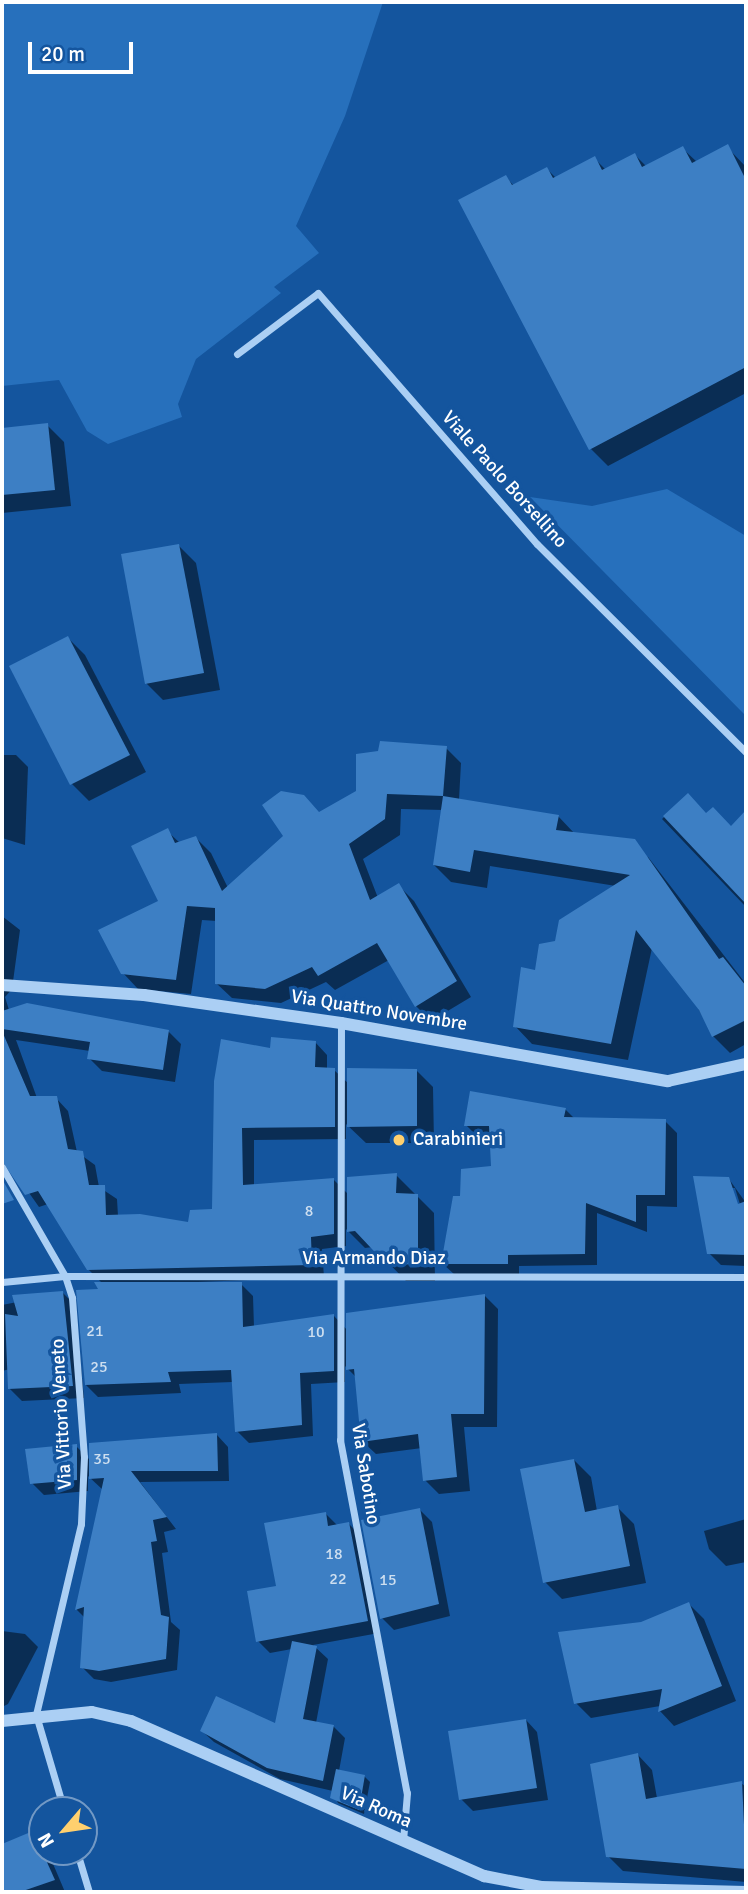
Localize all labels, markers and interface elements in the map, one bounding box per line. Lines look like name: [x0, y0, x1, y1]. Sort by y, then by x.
scale bar: [32, 28, 136, 72]
text: 20 m: [41, 41, 85, 67]
street label: Viale Paolo Borsellino: [436, 407, 572, 553]
street label: Via Quattro Novembre: [289, 986, 469, 1036]
place label: Carabinieri: [413, 1129, 503, 1151]
marker: Carabinieri: [391, 1132, 407, 1148]
house number: 8: [305, 1201, 313, 1221]
street label: Via Armando Diaz: [302, 1248, 446, 1270]
house number: 21: [86, 1321, 104, 1341]
house number: 10: [307, 1322, 325, 1342]
street label: Via Vittorio Veneto: [47, 1338, 77, 1490]
house number: 25: [90, 1357, 108, 1377]
street label: Via Sabotino: [346, 1422, 384, 1526]
house number: 35: [93, 1449, 111, 1469]
house number: 18: [325, 1544, 343, 1564]
house number: 22: [329, 1569, 347, 1589]
house number: 15: [379, 1570, 397, 1590]
street label: Via Roma: [337, 1782, 415, 1834]
north arrow: [28, 1796, 98, 1866]
text: N: [33, 1829, 60, 1852]

